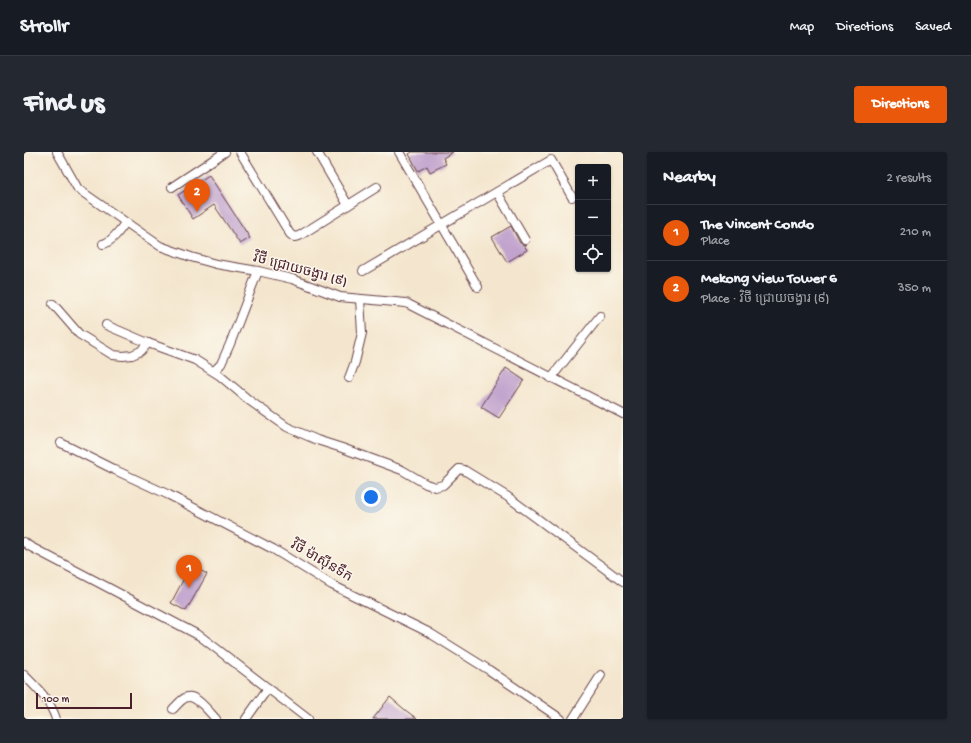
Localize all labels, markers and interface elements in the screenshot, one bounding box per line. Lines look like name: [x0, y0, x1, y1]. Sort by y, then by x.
text: Strollr: [20, 16, 68, 39]
text: Map: [790, 19, 814, 36]
text: Directions: [836, 19, 893, 36]
text: Saved: [915, 19, 951, 36]
button: Directions: [854, 86, 947, 123]
text: Find us: [24, 88, 104, 121]
map controls: [575, 164, 611, 272]
button: +: [575, 164, 611, 200]
text: Nearby: [663, 168, 716, 188]
text: 2 results: [886, 171, 931, 186]
pin: 2: [184, 179, 210, 212]
button: −: [575, 200, 611, 236]
text: The Vincent Condo: [701, 216, 814, 234]
text: 1: [673, 225, 679, 240]
text: 210 m: [900, 225, 931, 240]
text: Place: [701, 234, 729, 249]
button: locate: [575, 236, 611, 272]
street label: វិថី ជ្រោយចង្វារ (៩): [251, 248, 350, 292]
text: Mekong View Tower 6: [701, 270, 837, 288]
text: 2: [673, 281, 679, 296]
text: 350 m: [898, 281, 931, 296]
text: Place · វិថី ជ្រោយចង្វារ (៩): [701, 292, 830, 307]
your location: [361, 487, 381, 507]
street label: វិថី ម៉ាស៊ីនទឹក: [286, 535, 356, 587]
pin: 1: [176, 555, 202, 588]
scale bar: [36, 691, 132, 710]
text: 100 m: [42, 694, 69, 706]

